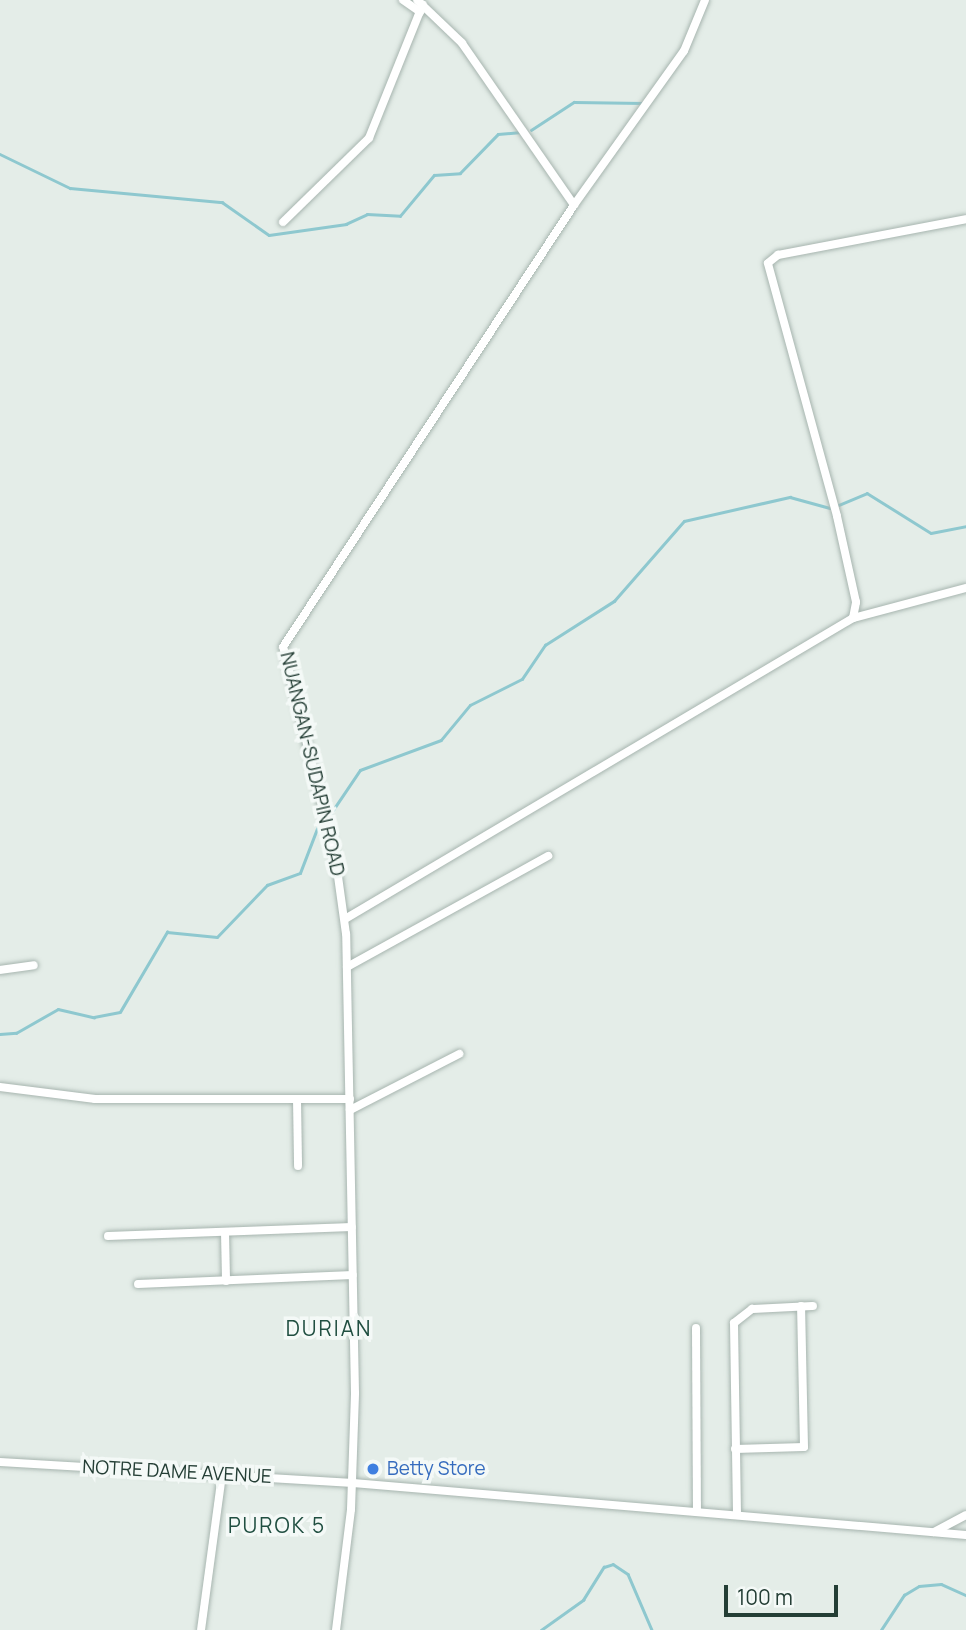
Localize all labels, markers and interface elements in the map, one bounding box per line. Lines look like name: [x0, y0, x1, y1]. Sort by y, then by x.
street label: NUANGAN-SUDAPIN ROAD: [275, 650, 349, 878]
district label: DURIAN: [286, 1315, 372, 1341]
street label: NOTRE DAME AVENUE: [82, 1456, 272, 1488]
place label: Betty Store: [387, 1458, 486, 1480]
marker: Betty Store: [365, 1461, 381, 1477]
district label: PUROK 5: [229, 1512, 325, 1538]
scale bar: [728, 1570, 842, 1614]
text: 100 m: [737, 1583, 793, 1611]

